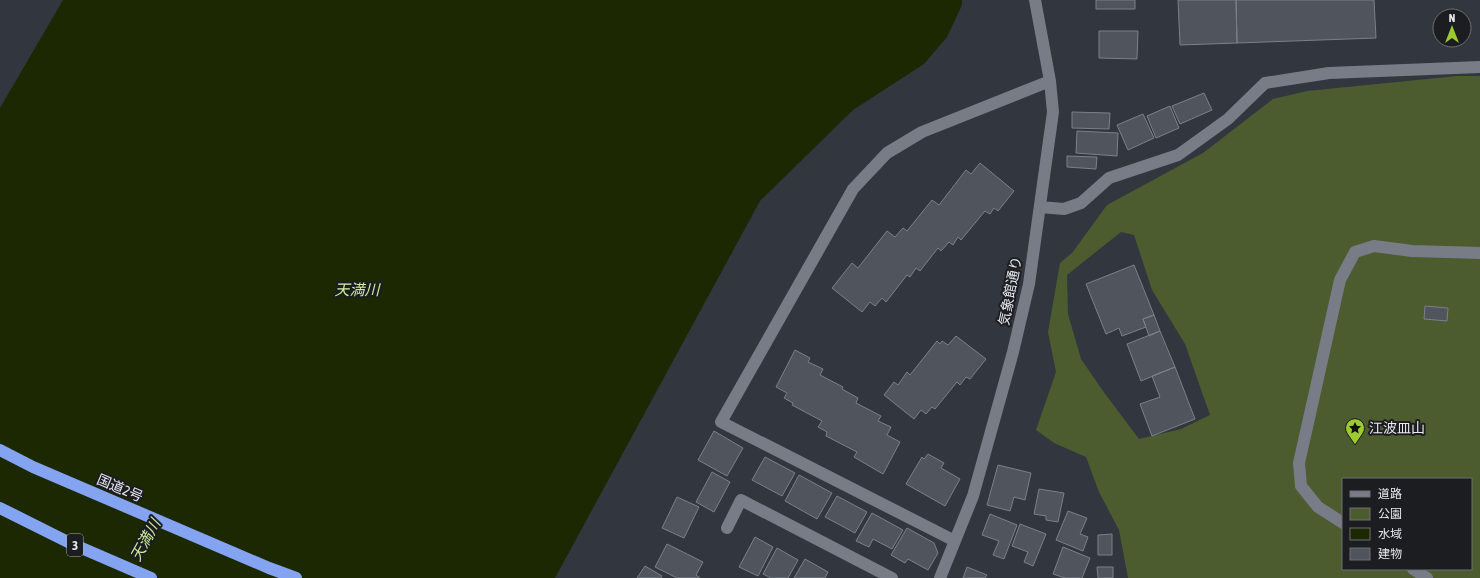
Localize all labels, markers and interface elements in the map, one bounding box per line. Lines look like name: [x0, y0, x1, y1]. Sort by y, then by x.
north arrow: [1432, 8, 1472, 48]
text: N: [1449, 12, 1455, 24]
street label: 気象館通り: [995, 255, 1025, 327]
water label: 天満川: [334, 281, 381, 298]
place icon: 江波皿山: [1344, 417, 1366, 445]
place label: 江波皿山: [1369, 420, 1425, 436]
street label: 国道2号: [95, 471, 145, 505]
legend: [1342, 478, 1472, 570]
text: 道路: [1378, 487, 1402, 501]
text: 公園: [1378, 507, 1402, 521]
water label: 天満川: [127, 514, 164, 564]
text: 水域: [1378, 527, 1402, 541]
road number: 3: [67, 534, 83, 556]
text: 建物: [1378, 547, 1402, 561]

